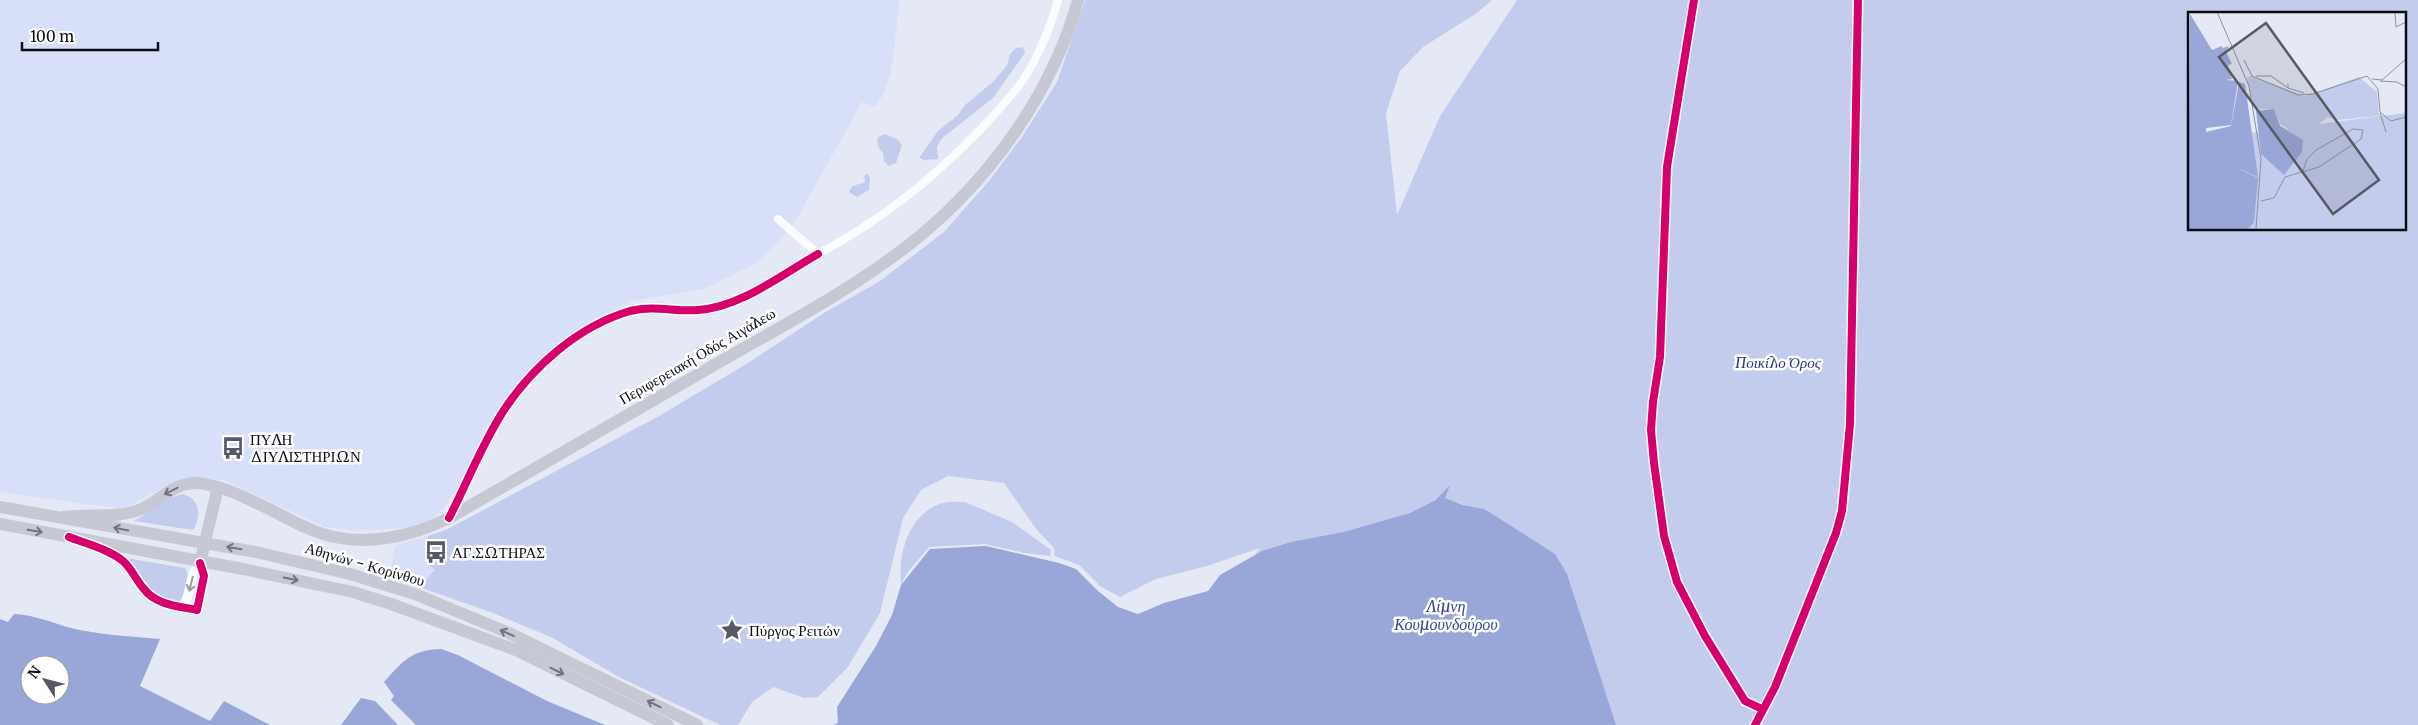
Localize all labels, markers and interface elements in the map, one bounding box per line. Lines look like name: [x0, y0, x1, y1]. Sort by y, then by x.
inset map: [2188, 12, 2406, 230]
scale bar: [22, 20, 159, 52]
text: 100 m: [30, 27, 74, 46]
street label: Περιφερειακή Οδός Αιγάλεω: [615, 303, 779, 409]
park label: Ποικίλο Όρος: [1735, 353, 1822, 372]
place label: ΠΥΛΗ ΔΙΥΛΙΣΤΗΡΙΩΝ: [250, 430, 361, 466]
bus stop icon: ΠΥΛΗ ΔΙΥΛΙΣΤΗΡΙΩΝ: [220, 435, 246, 461]
one-way arrow: [164, 486, 179, 496]
one-way arrow: [114, 524, 130, 534]
one-way arrow: [26, 526, 42, 536]
street label: Αθηνών - Κορίνθου: [303, 538, 427, 590]
bus stop icon: ΑΓ.ΣΩΤΗΡΑΣ: [423, 539, 449, 565]
one-way arrow: [226, 543, 242, 553]
place label: ΑΓ.ΣΩΤΗΡΑΣ: [452, 543, 545, 562]
one-way arrow: [283, 575, 299, 584]
one-way arrow: [186, 576, 195, 592]
water label: Λίμνη Κουμουνδούρου: [1393, 596, 1498, 634]
place icon: Πύργος Ρειτών: [719, 617, 745, 643]
place label: Πύργος Ρειτών: [749, 621, 840, 640]
one-way arrow: [500, 627, 515, 637]
north arrow: [20, 655, 70, 705]
text: N: [24, 663, 45, 682]
one-way arrow: [549, 667, 564, 676]
one-way arrow: [646, 698, 661, 708]

